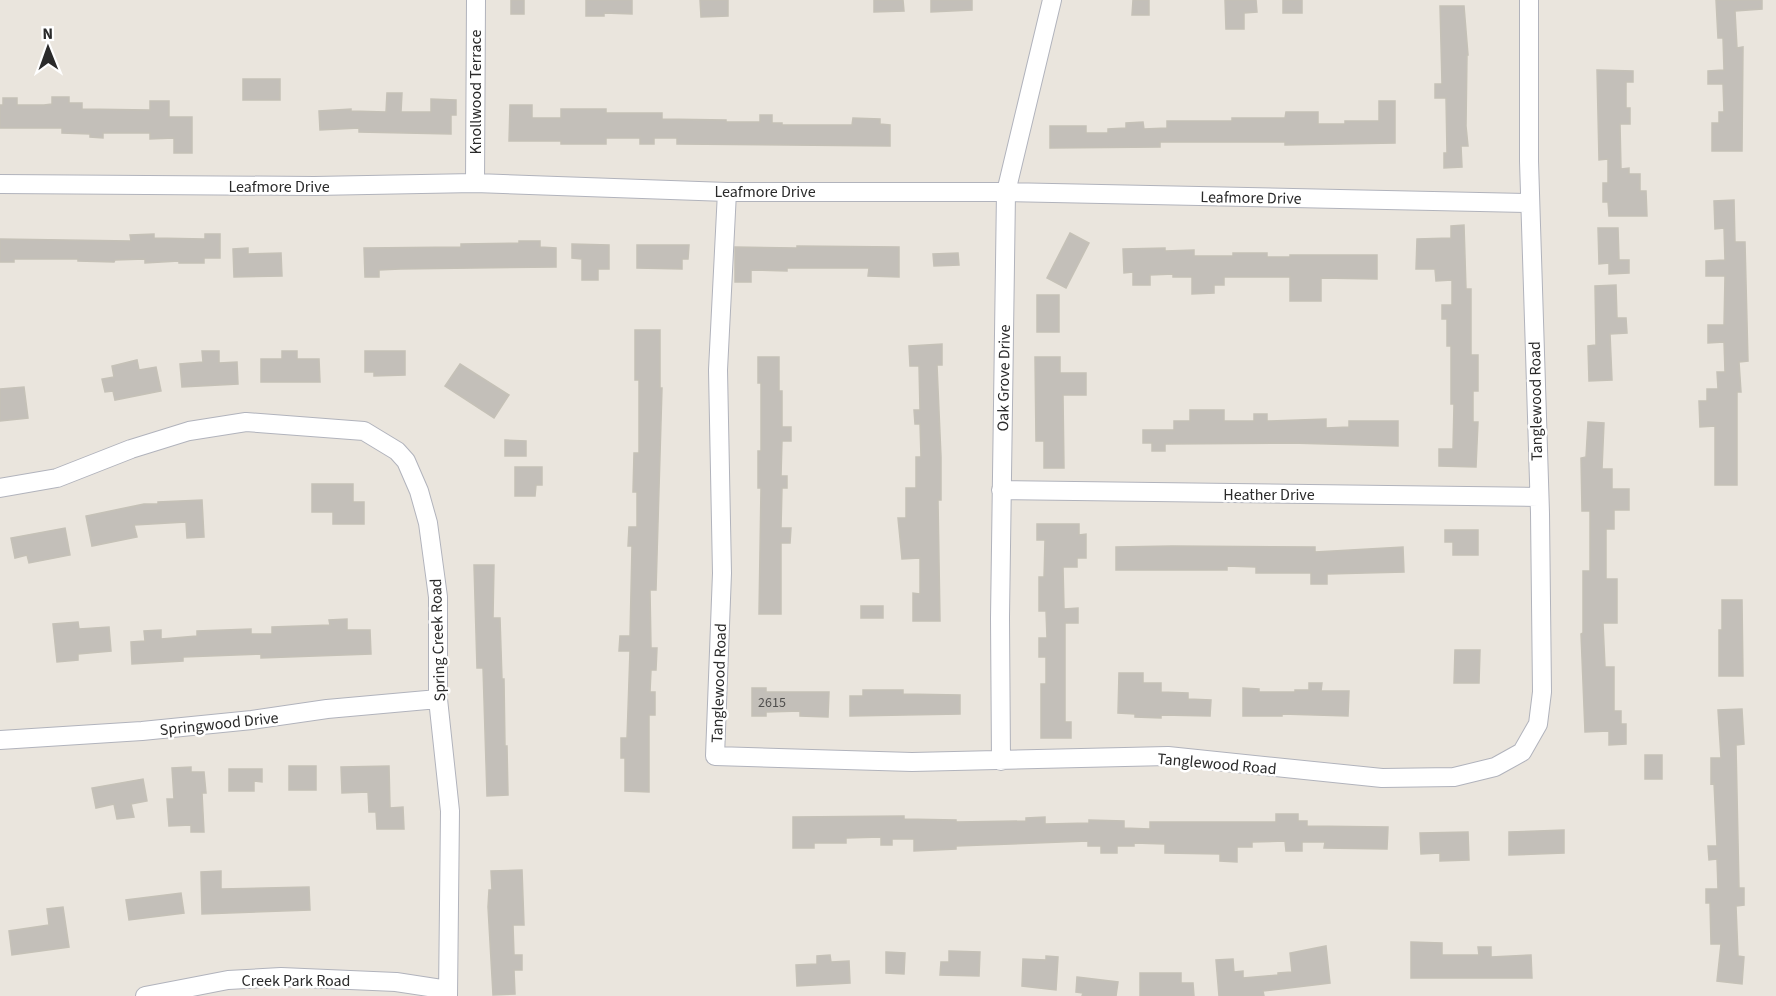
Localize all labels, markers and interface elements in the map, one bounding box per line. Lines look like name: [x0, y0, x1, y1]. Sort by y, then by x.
north arrow: [18, 18, 78, 78]
text: N: [42, 23, 53, 45]
street label: Knollwood Terrace: [465, 30, 487, 154]
street label: Leafmore Drive: [228, 176, 330, 198]
street label: Leafmore Drive: [714, 181, 816, 203]
street label: Leafmore Drive: [1200, 186, 1302, 210]
street label: Oak Grove Drive: [992, 324, 1016, 432]
street label: Tanglewood Road: [1524, 341, 1548, 461]
street label: Heather Drive: [1223, 484, 1315, 506]
street label: Spring Creek Road: [425, 578, 451, 702]
street label: Tanglewood Road: [706, 623, 732, 743]
house number: 2615: [758, 693, 786, 713]
street label: Springwood Drive: [159, 707, 280, 741]
street label: Tanglewood Road: [1156, 748, 1277, 780]
street label: Creek Park Road: [242, 970, 350, 992]

